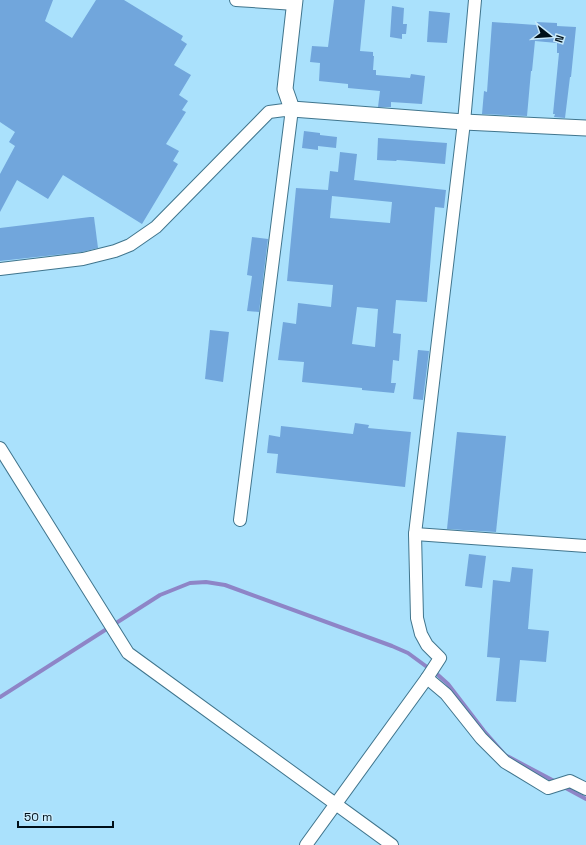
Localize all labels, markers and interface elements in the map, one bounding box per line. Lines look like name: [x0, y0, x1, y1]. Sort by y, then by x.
north arrow: [530, 16, 570, 56]
text: N: [552, 33, 567, 44]
scale bar: [18, 803, 113, 829]
text: 50 m: [24, 809, 52, 825]

